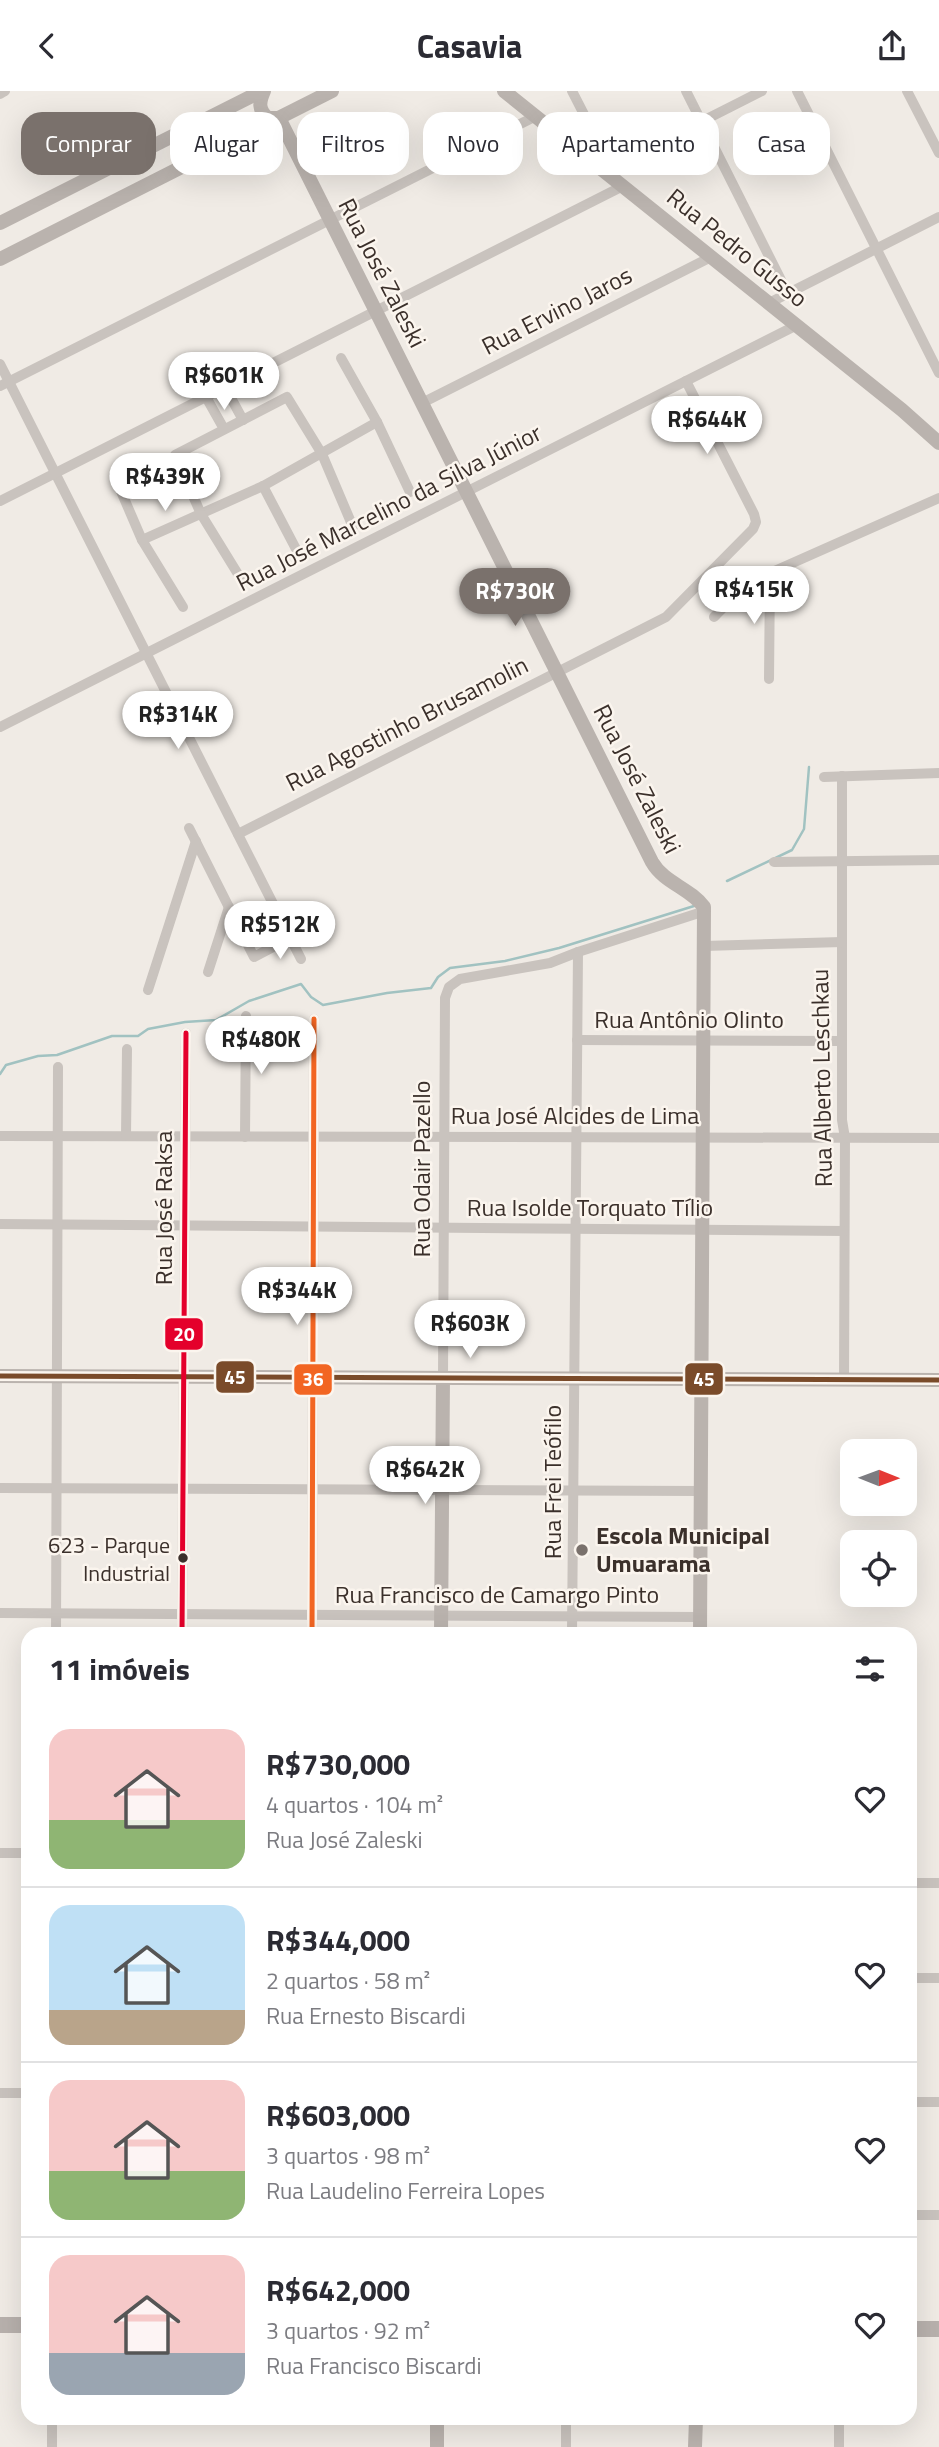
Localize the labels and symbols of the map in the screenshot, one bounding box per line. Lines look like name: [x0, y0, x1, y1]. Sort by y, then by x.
street label: Rua Pedro Gusso: [659, 179, 816, 315]
street label: Rua José Zaleski: [330, 192, 436, 353]
street label: Rua Ervino Jaros: [475, 257, 638, 364]
pin: R$601K: [167, 353, 281, 412]
pin: R$644K: [650, 397, 764, 456]
street label: Rua José Marcelino da Silva Júnior: [230, 414, 547, 600]
pin: R$439K: [108, 453, 222, 513]
pin: R$415K: [697, 567, 811, 626]
pin: R$730K: [458, 568, 572, 628]
street label: Rua Agostinho Brusamolin: [279, 646, 534, 800]
pin: R$314K: [121, 691, 235, 751]
street label: Rua José Zaleski: [585, 698, 691, 859]
pin: R$512K: [223, 901, 337, 961]
street label: Rua Alberto Leschkau: [801, 969, 841, 1187]
street label: Rua Antônio Olinto: [594, 1001, 784, 1037]
pin: R$480K: [204, 1017, 318, 1076]
street label: Rua Odair Pazello: [403, 1080, 439, 1258]
street label: Rua José Alcides de Lima: [451, 1097, 699, 1133]
street label: Rua José Raksa: [145, 1131, 181, 1285]
street label: Rua Isolde Torquato Tílio: [467, 1189, 713, 1225]
pin: R$344K: [240, 1267, 354, 1327]
pin: R$603K: [413, 1301, 527, 1360]
line badge: 20: [164, 1317, 204, 1351]
text: 20: [173, 1319, 195, 1348]
line badge: 45: [215, 1360, 255, 1394]
text: 45: [224, 1362, 246, 1391]
line badge: 45: [684, 1362, 724, 1396]
line badge: 36: [293, 1363, 333, 1396]
text: 36: [302, 1364, 324, 1393]
text: 45: [693, 1364, 715, 1393]
street label: Rua Frei Teófilo: [534, 1405, 570, 1559]
north arrow: [840, 1439, 917, 1515]
pin: R$642K: [368, 1447, 482, 1506]
place label: Escola Municipal Umuarama: [596, 1517, 770, 1581]
place label: 623 - Parque Industrial: [48, 1528, 170, 1590]
marker: Escola Municipal Umuarama: [574, 1542, 590, 1558]
marker: 623 - Parque Industrial: [176, 1551, 190, 1565]
street label: Rua Francisco de Camargo Pinto: [335, 1576, 659, 1612]

